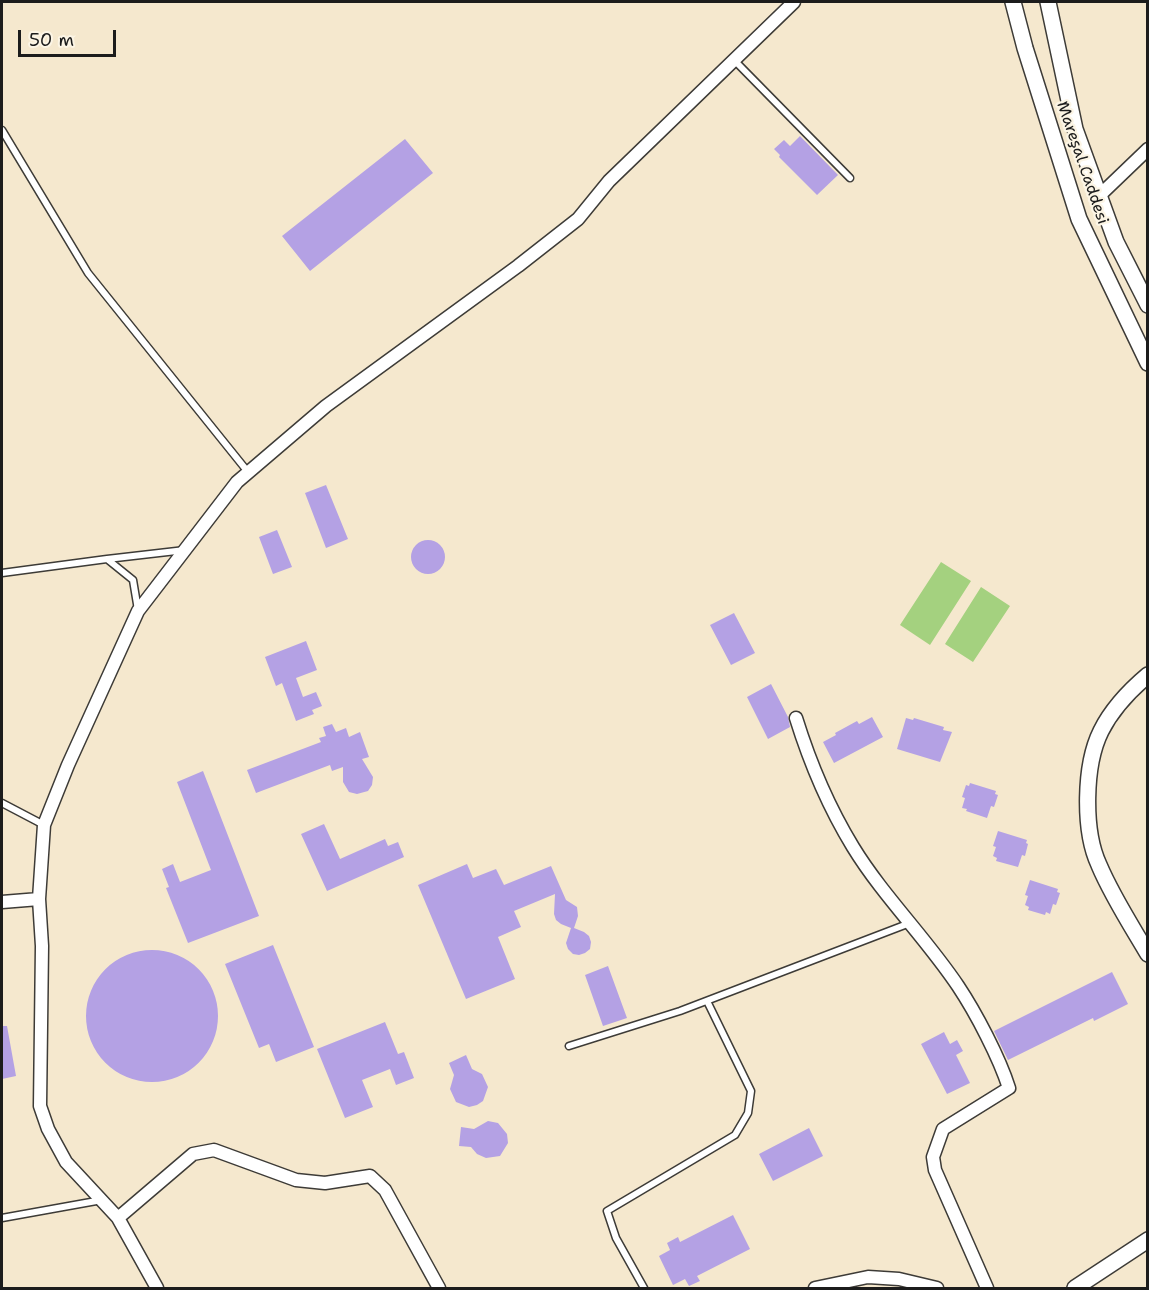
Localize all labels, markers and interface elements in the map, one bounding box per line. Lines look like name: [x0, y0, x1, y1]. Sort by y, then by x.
scale bar: [21, 18, 118, 56]
text: 50 m: [29, 28, 74, 52]
street label: Mareşal Caddesi: [1052, 99, 1112, 227]

